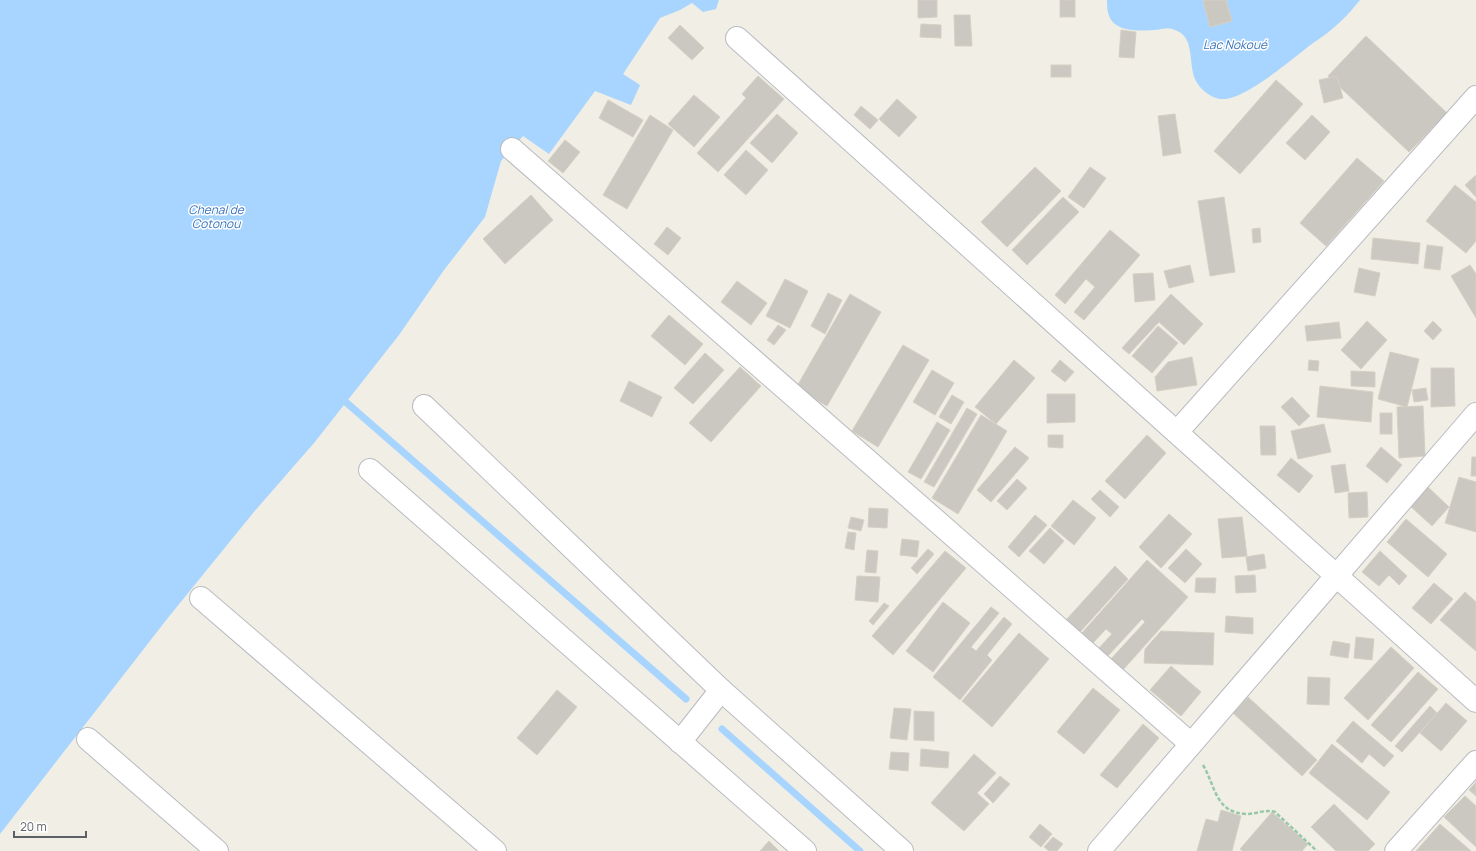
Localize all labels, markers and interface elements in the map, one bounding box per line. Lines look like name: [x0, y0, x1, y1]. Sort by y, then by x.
water label: Lac Nokoué: [1203, 36, 1268, 53]
water label: Chenal de Cotonou: [188, 201, 245, 232]
scale bar: [14, 813, 86, 839]
text: 20 m: [20, 818, 47, 835]

